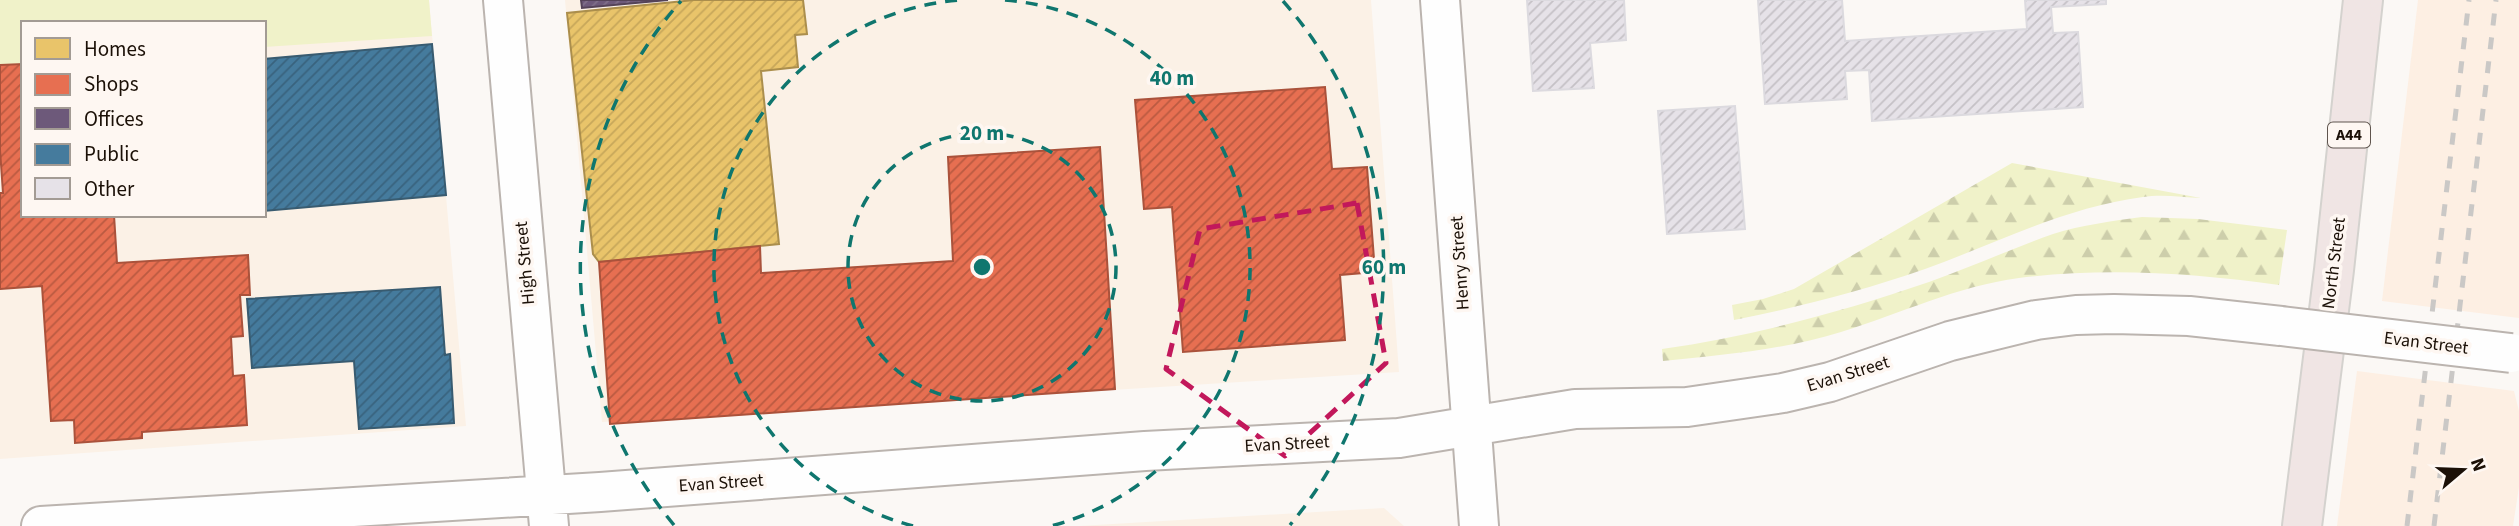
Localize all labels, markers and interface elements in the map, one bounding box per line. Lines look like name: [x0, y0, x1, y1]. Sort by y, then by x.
legend: [21, 21, 266, 217]
text: Homes: [84, 34, 146, 64]
text: 40 m: [1150, 63, 1194, 93]
text: Shops: [84, 69, 139, 99]
text: Offices: [84, 104, 144, 134]
text: 20 m: [960, 118, 1004, 148]
road number: A44: [2328, 122, 2370, 148]
text: Public: [84, 139, 139, 169]
text: Other: [84, 174, 135, 204]
street label: Henry Street: [1444, 215, 1476, 311]
street label: North Street: [2316, 216, 2352, 310]
street label: High Street: [509, 220, 541, 306]
text: 60 m: [1362, 252, 1406, 282]
centre of rings: [970, 255, 994, 279]
street label: Evan Street: [2382, 325, 2470, 361]
street label: Evan Street: [1804, 350, 1892, 398]
street label: Evan Street: [1244, 429, 1330, 459]
north arrow: [2428, 435, 2498, 505]
text: N: [2463, 455, 2492, 475]
street label: Evan Street: [678, 468, 764, 498]

